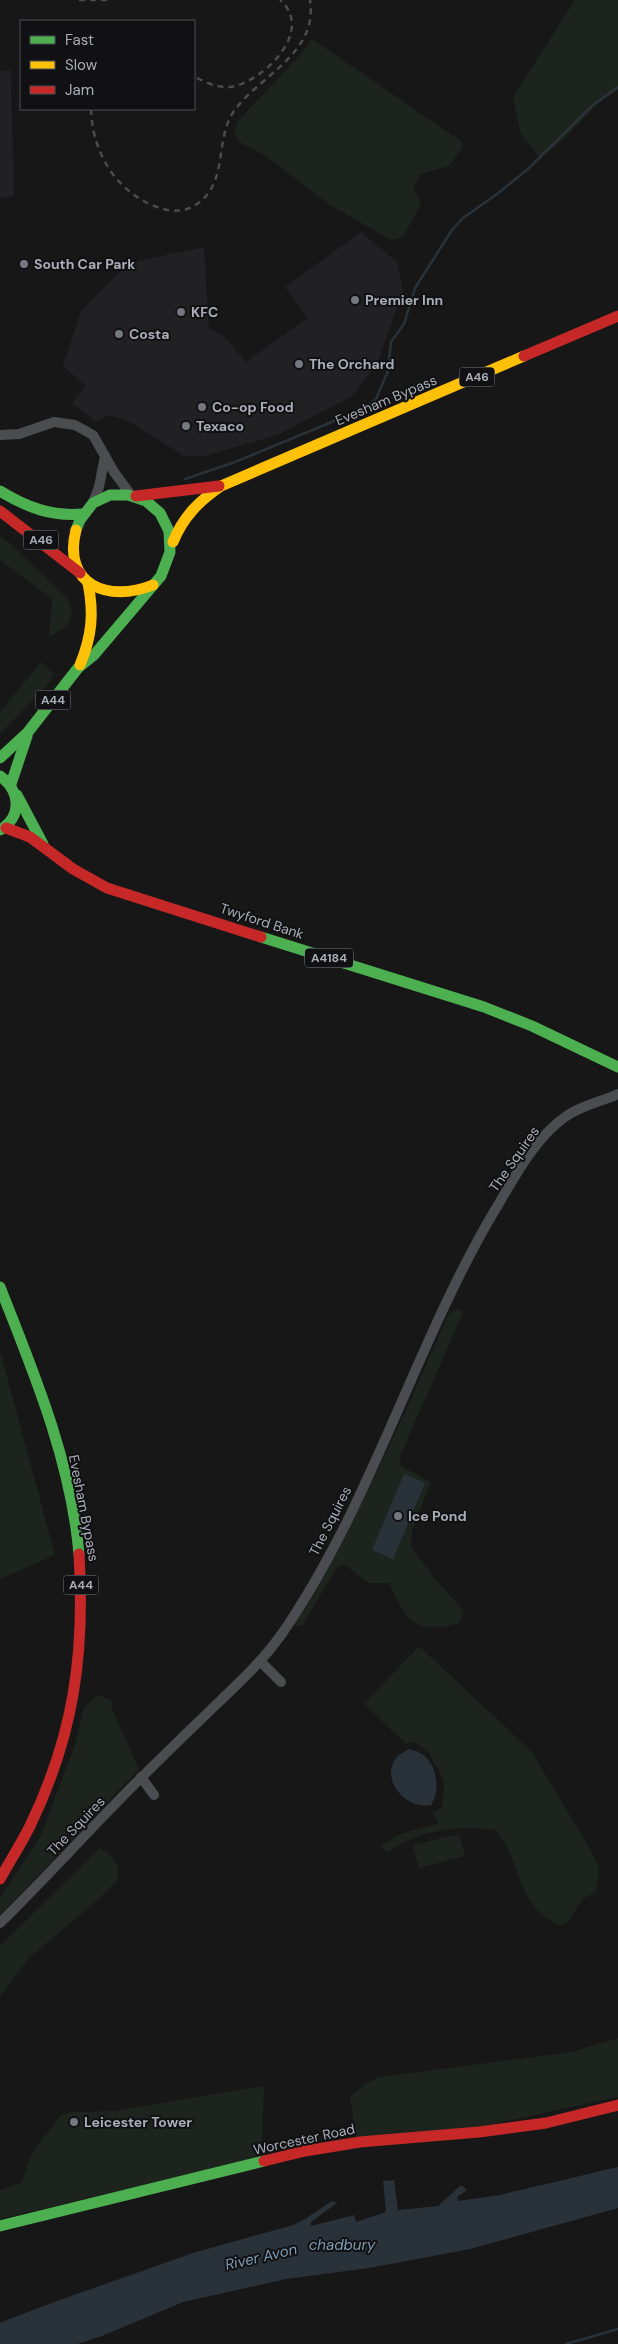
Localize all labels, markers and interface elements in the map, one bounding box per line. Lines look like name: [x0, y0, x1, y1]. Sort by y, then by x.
legend: [20, 20, 195, 110]
text: Fast: [65, 30, 94, 50]
text: Slow: [65, 55, 98, 75]
text: Jam: [65, 80, 94, 100]
place label: South Car Park: [34, 255, 135, 273]
marker: South Car Park: [18, 258, 30, 270]
place label: Premier Inn: [365, 291, 443, 309]
marker: Premier Inn: [349, 294, 361, 306]
place label: KFC: [191, 303, 218, 321]
marker: KFC: [175, 306, 187, 318]
place label: Costa: [129, 325, 169, 343]
marker: Costa: [113, 328, 125, 340]
place label: The Orchard: [309, 355, 394, 373]
marker: The Orchard: [293, 358, 305, 370]
road number: A46: [460, 368, 494, 387]
street label: Evesham Bypass: [333, 371, 439, 429]
place label: Co-op Food: [212, 398, 294, 416]
marker: Co-op Food: [196, 401, 208, 413]
place label: Texaco: [196, 417, 244, 435]
marker: Texaco: [180, 420, 192, 432]
road number: A46: [23, 530, 58, 550]
road number: A44: [36, 690, 70, 710]
street label: Twyford Bank: [218, 899, 306, 943]
road number: A4184: [305, 948, 353, 968]
street label: The Squires: [485, 1123, 543, 1195]
street label: Evesham Bypass: [65, 1453, 103, 1563]
street label: The Squires: [305, 1483, 355, 1559]
place label: Ice Pond: [408, 1507, 467, 1525]
marker: Ice Pond: [392, 1510, 404, 1522]
road number: A44: [64, 1576, 98, 1594]
street label: The Squires: [43, 1792, 109, 1860]
place label: Leicester Tower: [84, 2113, 192, 2131]
marker: Leicester Tower: [68, 2116, 80, 2128]
street label: Worcester Road: [252, 2119, 356, 2159]
water label: chadbury: [309, 2235, 376, 2255]
water label: River Avon: [223, 2239, 299, 2275]

